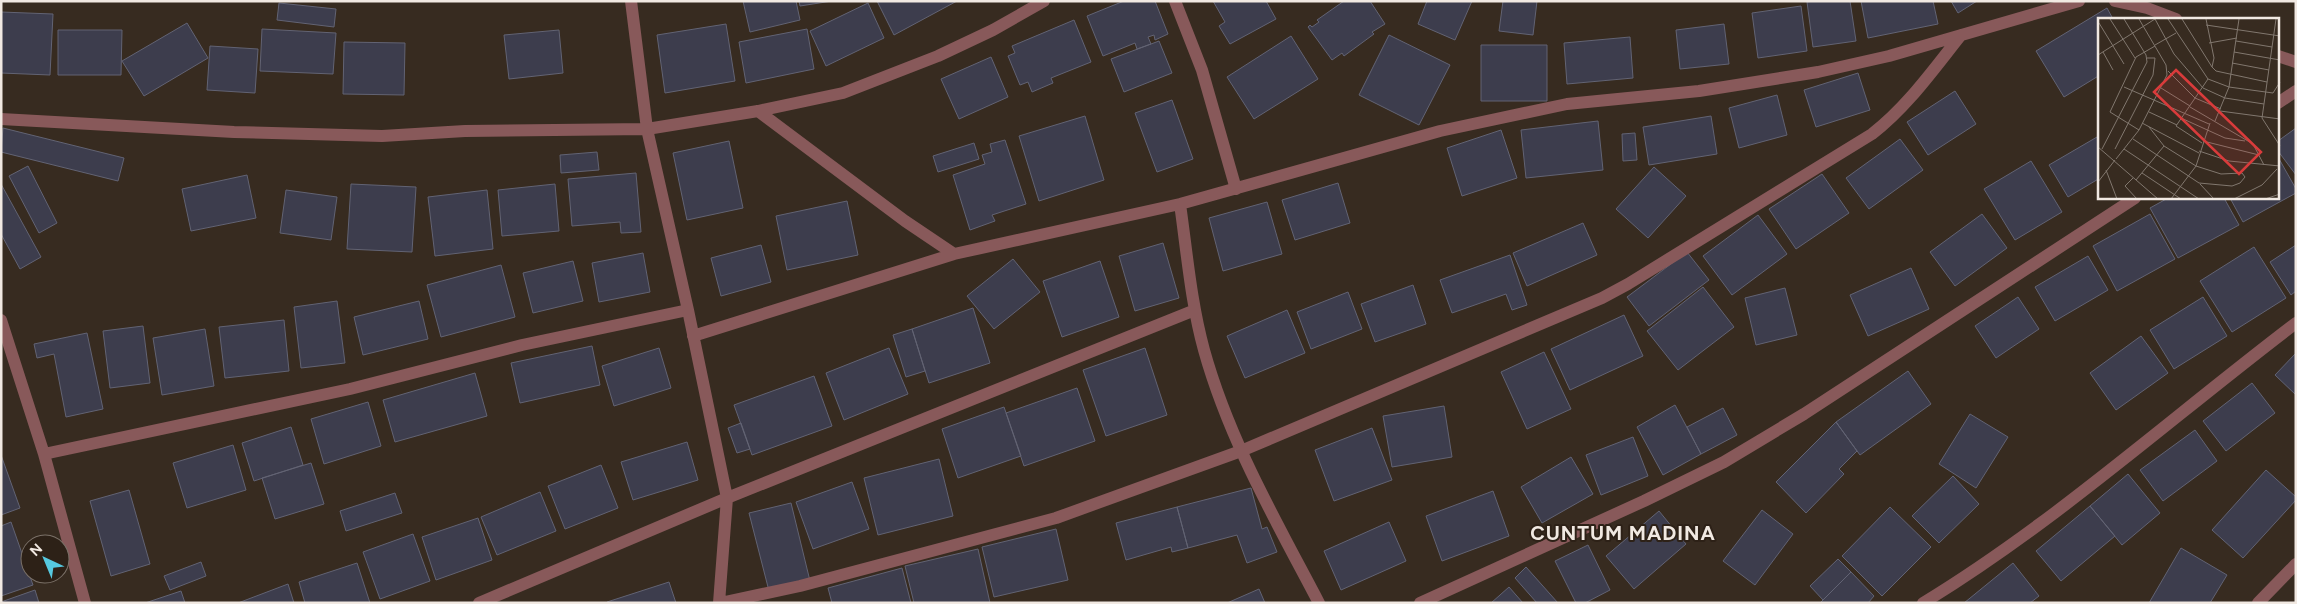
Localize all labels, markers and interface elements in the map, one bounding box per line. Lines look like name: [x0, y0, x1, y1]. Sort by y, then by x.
inset map: [2098, 18, 2280, 199]
district label: CUNTUM MADINA: [1530, 521, 1716, 545]
north arrow: [20, 534, 70, 584]
text: N: [27, 540, 46, 560]

